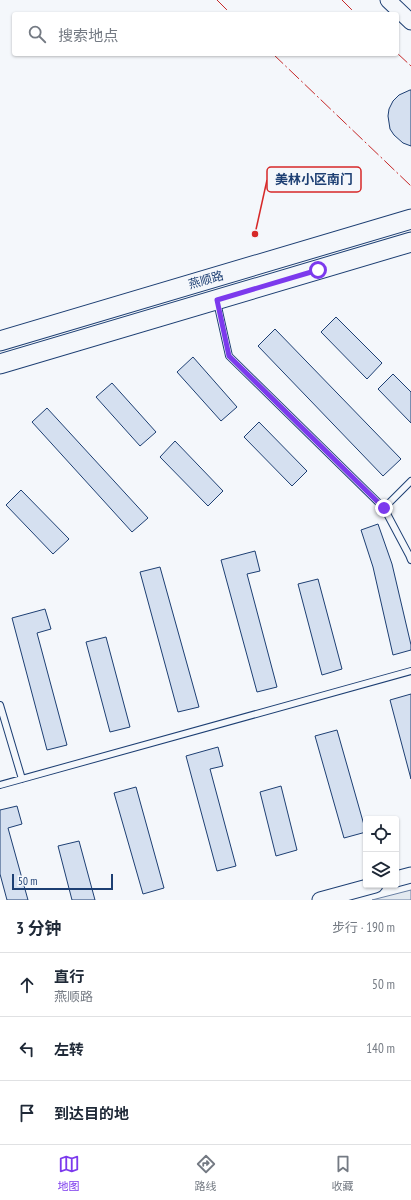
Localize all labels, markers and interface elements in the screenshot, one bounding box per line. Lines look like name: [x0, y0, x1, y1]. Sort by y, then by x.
search box: [12, 12, 399, 56]
icon: search: [26, 23, 48, 45]
text: 搜索地点: [58, 26, 118, 45]
callout: 美林小区南门: [267, 167, 361, 192]
text: 美林小区南门: [275, 171, 353, 188]
route start: [309, 261, 327, 279]
street label: 燕顺路: [186, 267, 225, 292]
route end: [375, 499, 393, 517]
map controls: [363, 816, 399, 888]
button: locate: [363, 816, 399, 852]
button: layers: [363, 852, 399, 888]
scale bar: [12, 872, 113, 891]
text: 50 m: [18, 874, 37, 888]
text: 3 分钟: [16, 917, 62, 939]
text: 步行 · 190 m: [332, 919, 395, 936]
text: 直行: [54, 967, 84, 986]
icon: ahead: [16, 974, 38, 996]
text: 50 m: [372, 976, 395, 993]
text: 燕顺路: [54, 988, 93, 1005]
icon: left: [16, 1038, 38, 1060]
text: 左转: [54, 1040, 84, 1059]
text: 140 m: [366, 1040, 395, 1057]
icon: arrive: [16, 1102, 38, 1124]
text: 到达目的地: [54, 1104, 129, 1123]
tab: 地图: [58, 1153, 80, 1193]
tab: 路线: [195, 1153, 217, 1193]
tab: 收藏: [332, 1153, 354, 1193]

